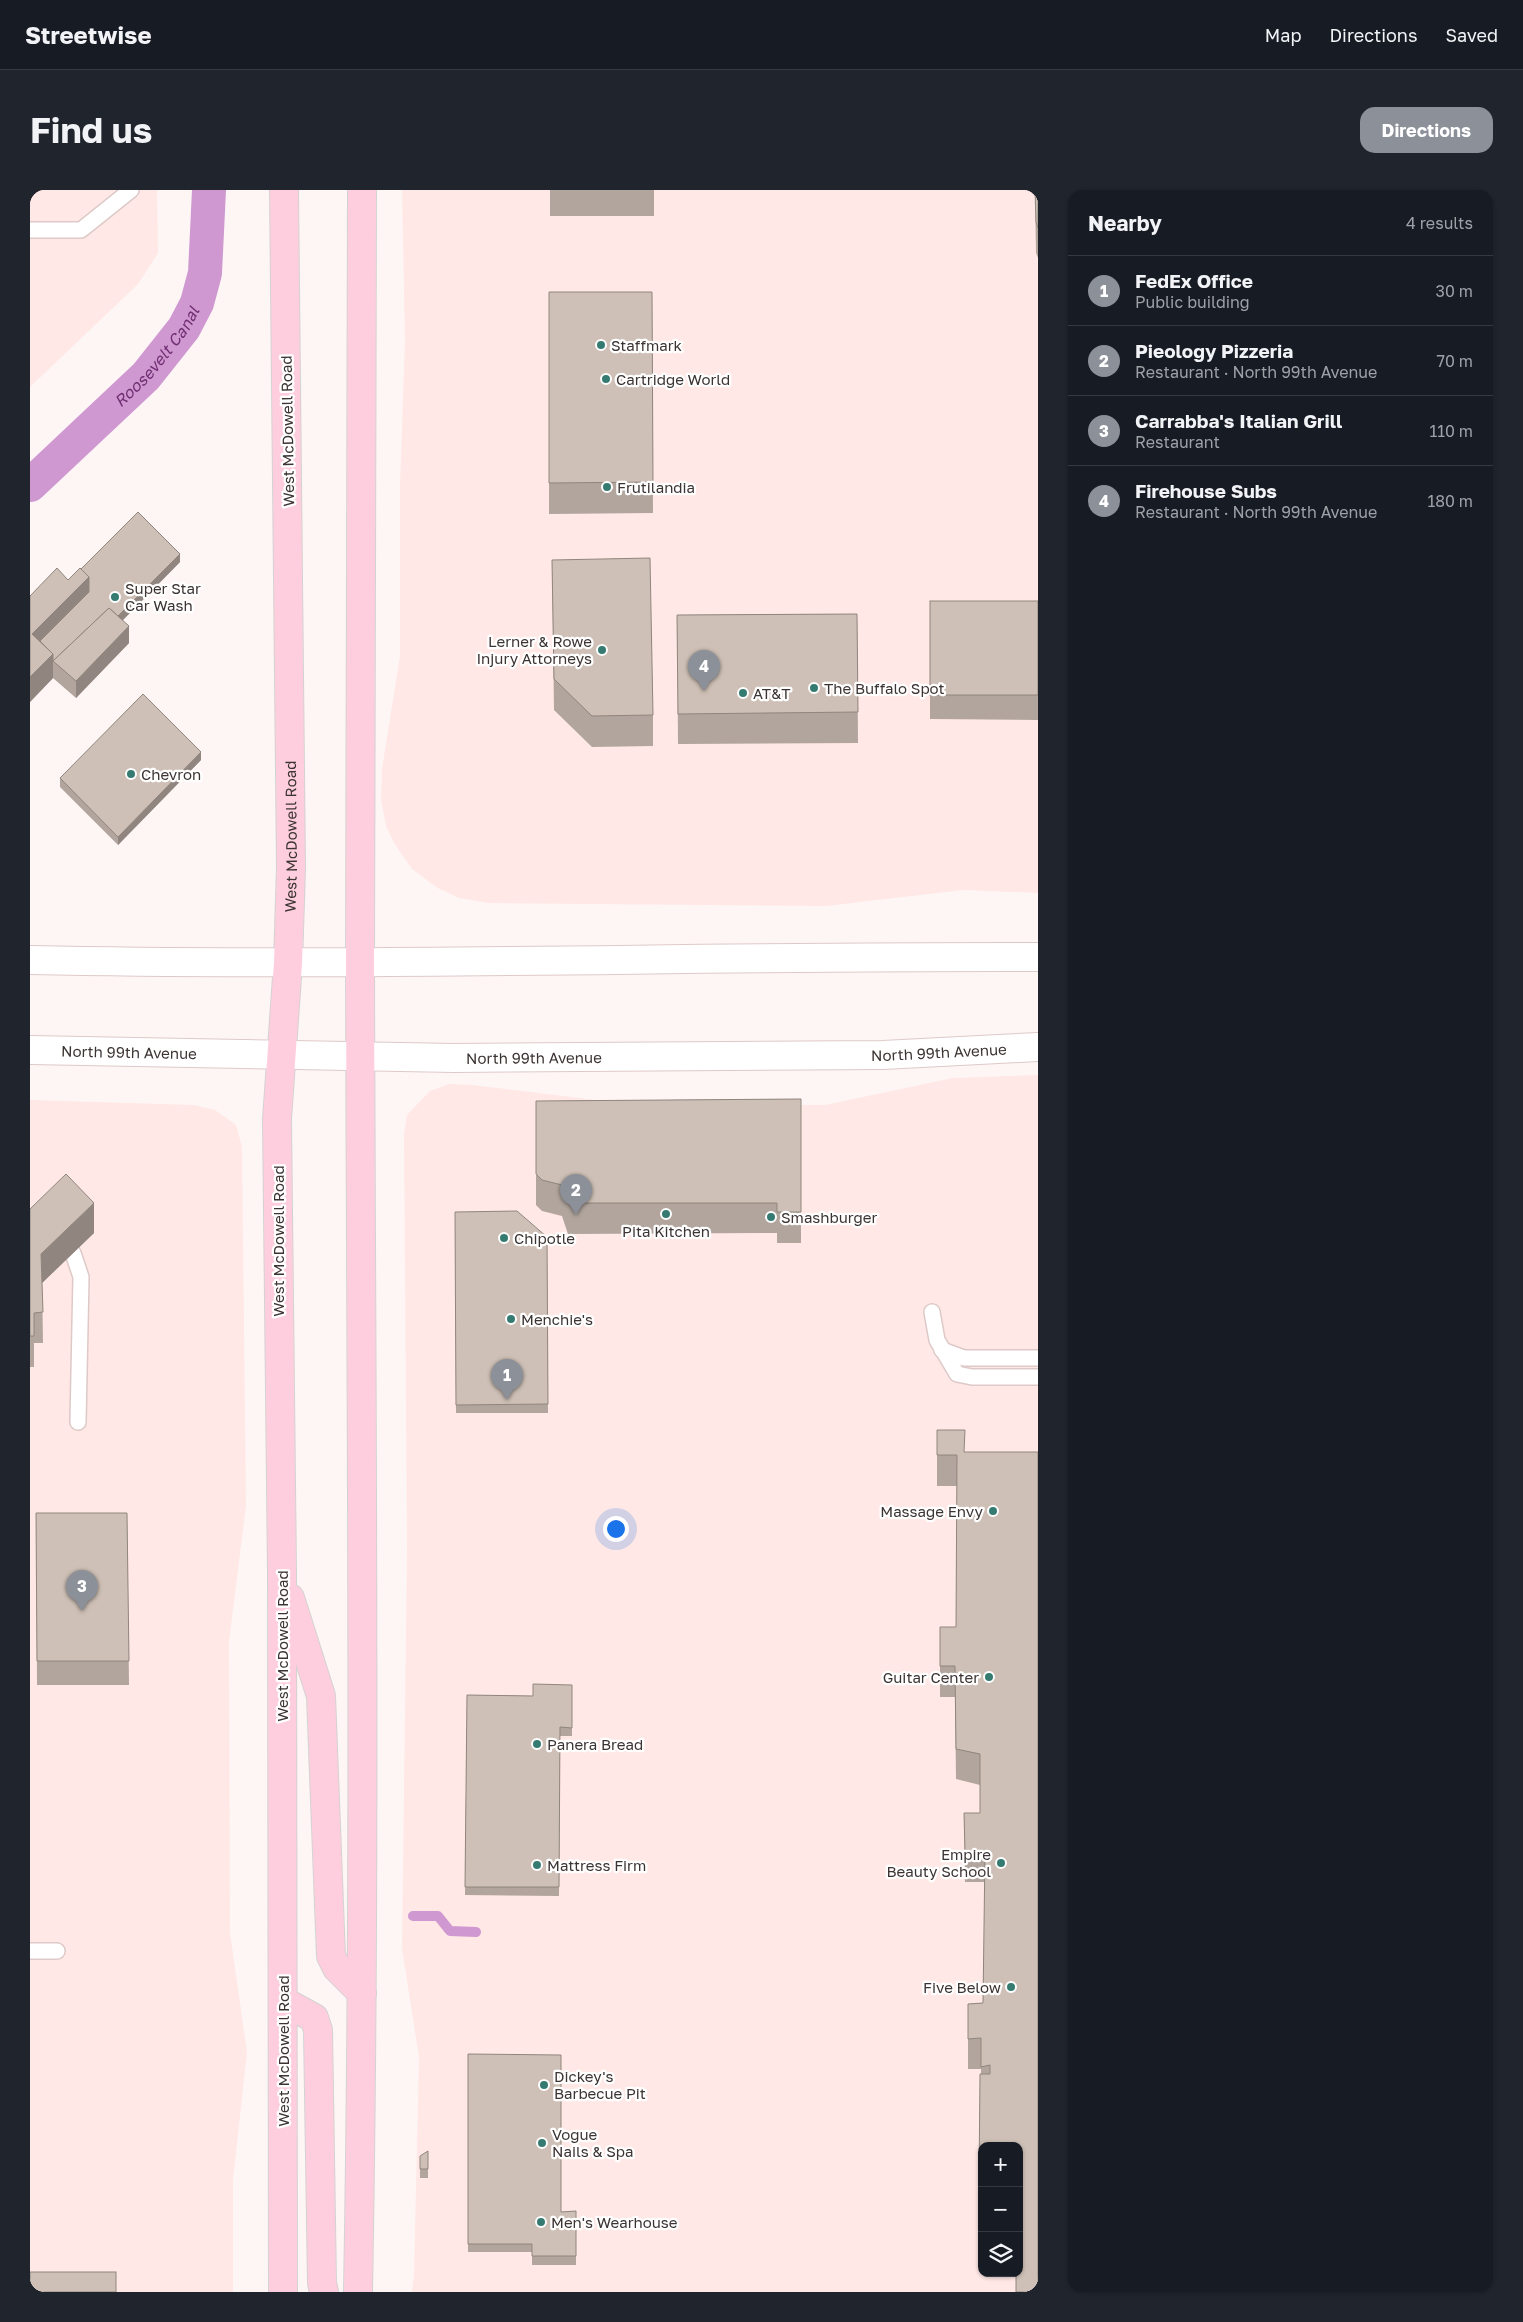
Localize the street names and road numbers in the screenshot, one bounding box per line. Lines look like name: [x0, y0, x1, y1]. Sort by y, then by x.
street label: West McDowell Road: [277, 355, 297, 507]
street label: West McDowell Road: [281, 761, 300, 913]
street label: North 99th Avenue: [871, 1040, 1007, 1064]
street label: North 99th Avenue: [61, 1042, 197, 1062]
street label: North 99th Avenue: [466, 1048, 602, 1067]
street label: West McDowell Road: [269, 1165, 287, 1317]
street label: West McDowell Road: [273, 1570, 291, 1722]
street label: West McDowell Road: [274, 1975, 292, 2127]

